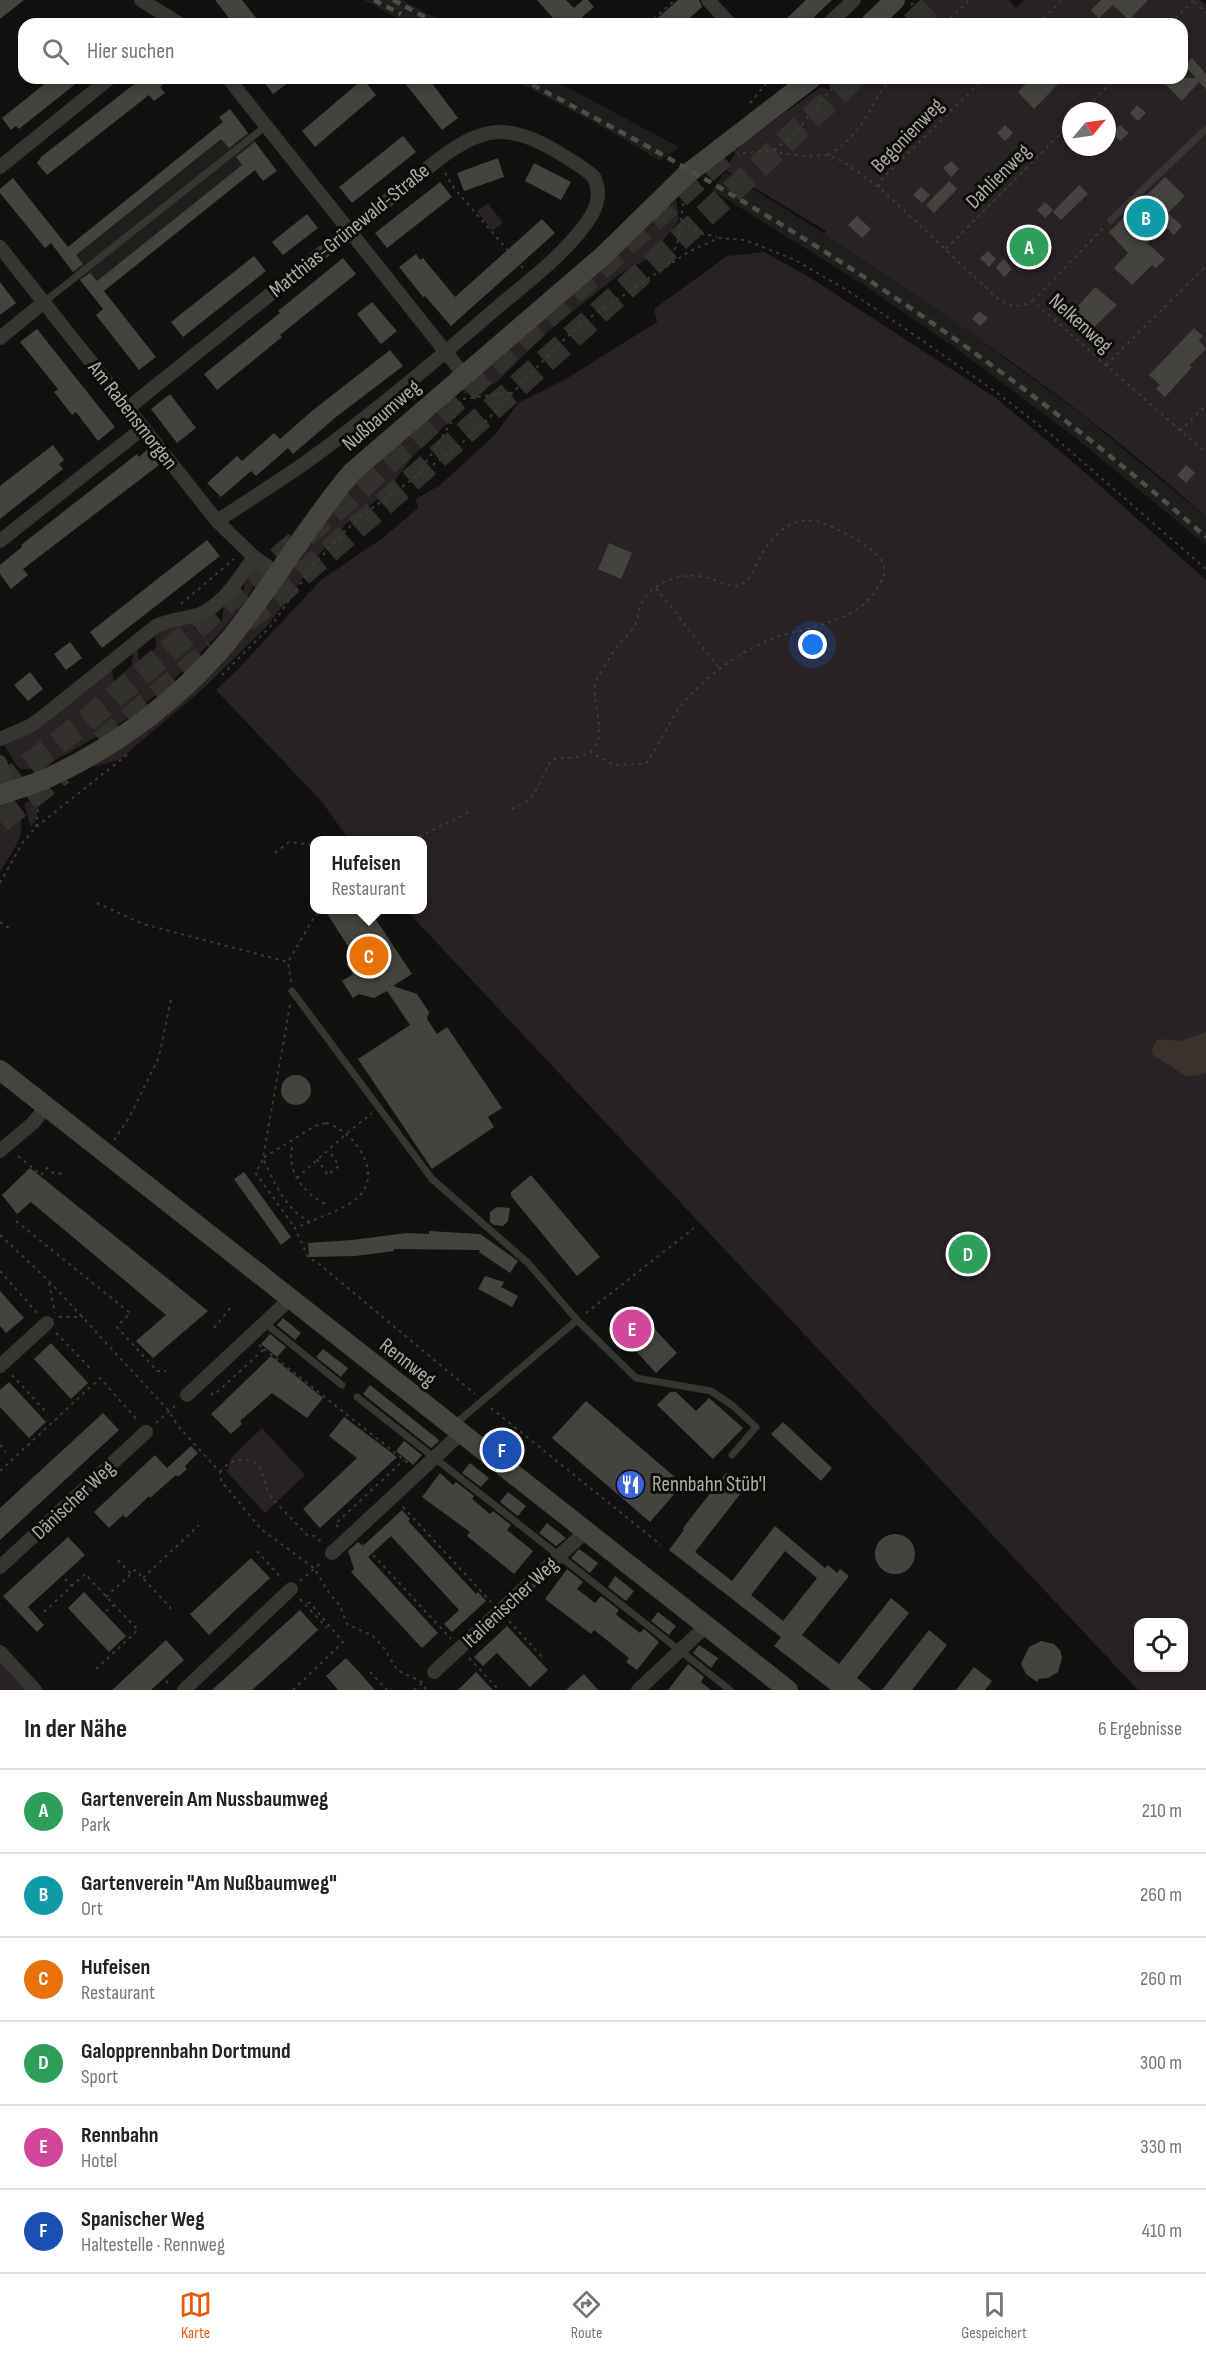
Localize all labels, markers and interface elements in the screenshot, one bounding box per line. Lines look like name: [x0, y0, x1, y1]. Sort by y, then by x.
search box: [18, 18, 1188, 84]
icon: search: [39, 35, 72, 68]
text: Hier suchen: [87, 38, 175, 65]
street label: Begonienweg: [866, 93, 949, 178]
north arrow: [1062, 102, 1116, 156]
street label: Dahlienweg: [961, 139, 1036, 214]
street label: Matthias-Grünewald-Straße: [264, 158, 434, 303]
pin: B: [1126, 196, 1166, 240]
pin: A: [1010, 224, 1048, 270]
street label: Nelkenweg: [1044, 288, 1118, 358]
street label: Am Rabensmorgen: [82, 355, 183, 475]
street label: Nußbaumweg: [337, 374, 426, 456]
your location: [798, 630, 827, 659]
popup: [310, 836, 427, 914]
text: Hufeisen: [331, 850, 401, 877]
text: Restaurant: [331, 877, 406, 901]
pin: C: [350, 934, 388, 978]
pin: D: [948, 1232, 988, 1276]
pin: E: [612, 1306, 652, 1352]
street label: Rennweg: [375, 1333, 441, 1392]
pin: F: [482, 1428, 522, 1472]
street label: Dänischer Weg: [27, 1456, 120, 1545]
restaurant icon: Rennbahn Stüb'l: [615, 1468, 647, 1500]
place label: Rennbahn Stüb'l: [652, 1472, 766, 1497]
street label: Italienischer Weg: [458, 1552, 563, 1653]
map controls: [1134, 1618, 1188, 1672]
button: locate: [1134, 1618, 1188, 1672]
text: In der Nähe: [24, 1714, 127, 1745]
text: 6 Ergebnisse: [1098, 1717, 1182, 1741]
text: Gartenverein Am Nussbaumweg: [81, 1786, 328, 1813]
text: A: [39, 1799, 48, 1823]
text: 210 m: [1142, 1799, 1182, 1823]
text: Park: [81, 1813, 110, 1837]
text: Gartenverein "Am Nußbaumweg": [81, 1870, 337, 1897]
text: B: [39, 1883, 48, 1907]
text: 260 m: [1140, 1883, 1182, 1907]
text: Ort: [81, 1897, 103, 1921]
text: Hufeisen: [81, 1954, 150, 1981]
text: C: [38, 1967, 49, 1991]
text: 260 m: [1140, 1967, 1182, 1991]
text: Restaurant: [81, 1981, 155, 2005]
text: Galopprennbahn Dortmund: [81, 2038, 291, 2065]
text: D: [38, 2051, 49, 2075]
text: 300 m: [1140, 2051, 1182, 2075]
text: Sport: [81, 2065, 118, 2089]
text: Rennbahn: [81, 2122, 159, 2149]
text: E: [39, 2135, 48, 2159]
text: 330 m: [1140, 2135, 1182, 2159]
text: Hotel: [81, 2149, 117, 2173]
text: Spanischer Weg: [81, 2206, 204, 2233]
text: F: [39, 2219, 48, 2243]
text: 410 m: [1142, 2219, 1182, 2243]
text: Haltestelle · Rennweg: [81, 2233, 225, 2257]
tab: Karte: [179, 2288, 212, 2343]
tab: Route: [570, 2288, 603, 2343]
tab: Gespeichert: [961, 2288, 1027, 2343]

